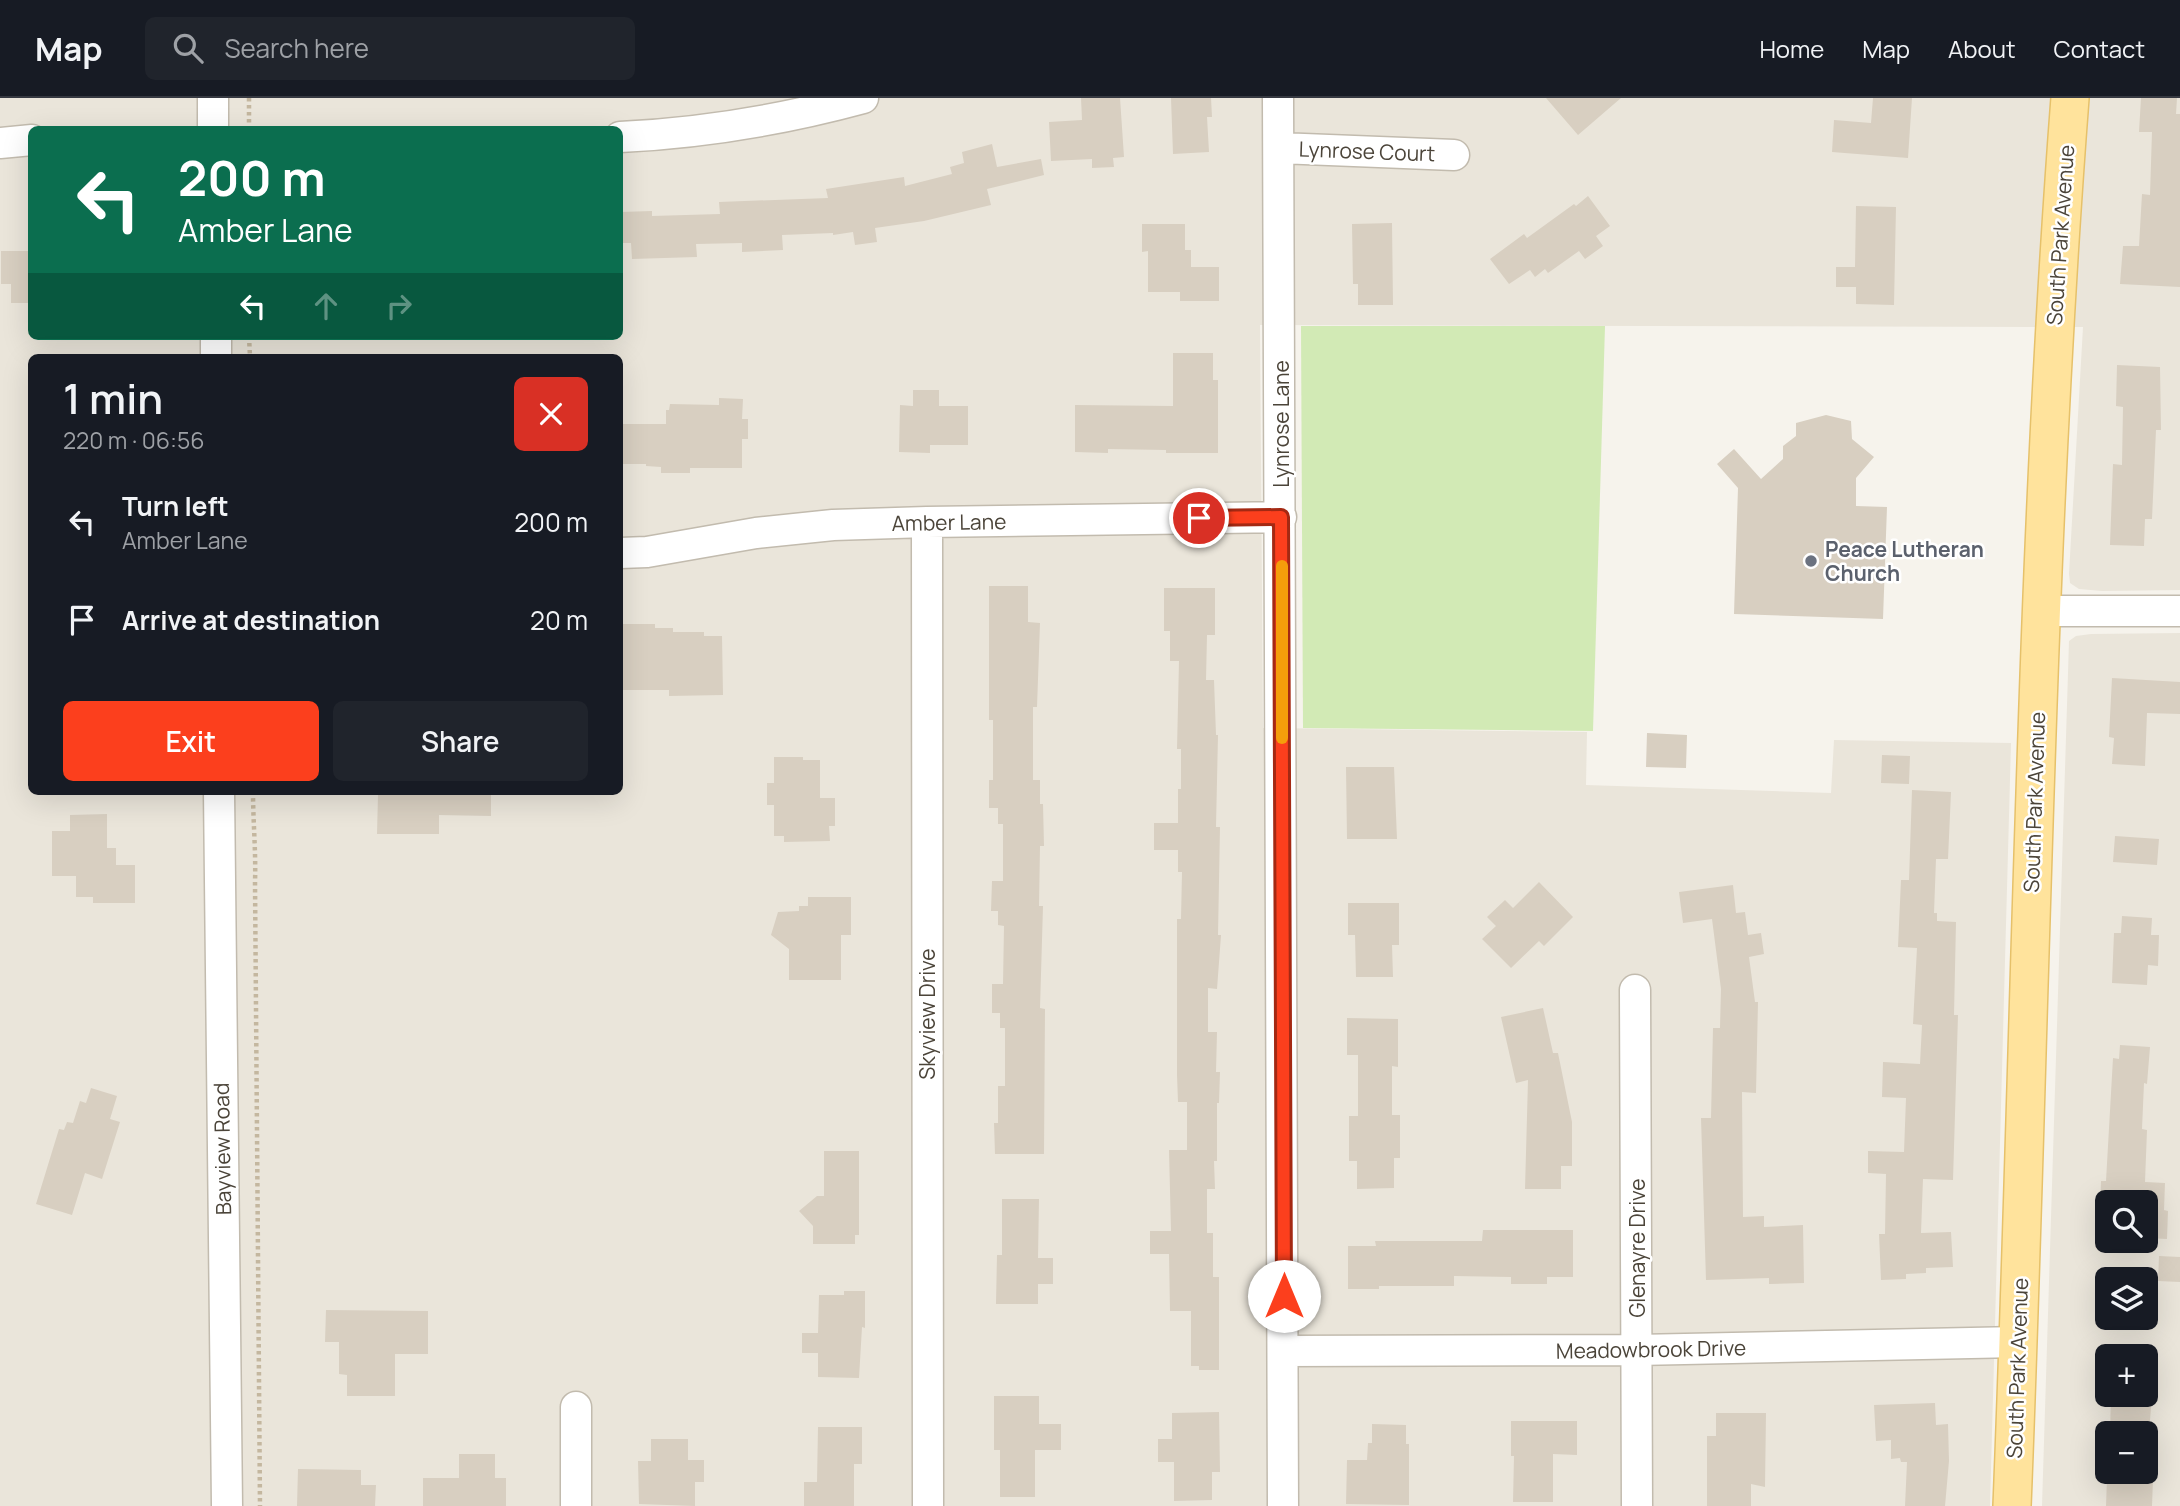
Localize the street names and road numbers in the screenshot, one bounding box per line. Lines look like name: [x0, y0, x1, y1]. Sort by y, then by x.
street label: Lynrose Court: [1298, 135, 1436, 167]
street label: South Park Avenue: [2040, 144, 2080, 326]
street label: Lynrose Lane: [1267, 360, 1295, 488]
street label: Amber Lane: [891, 507, 1007, 537]
street label: South Park Avenue: [2017, 711, 2051, 893]
street label: Skyview Drive: [913, 948, 941, 1080]
street label: Bayview Road: [207, 1083, 237, 1215]
street label: Glenayre Drive: [1623, 1178, 1651, 1318]
street label: South Park Avenue: [2000, 1277, 2034, 1459]
street label: Meadowbrook Drive: [1556, 1333, 1746, 1365]

